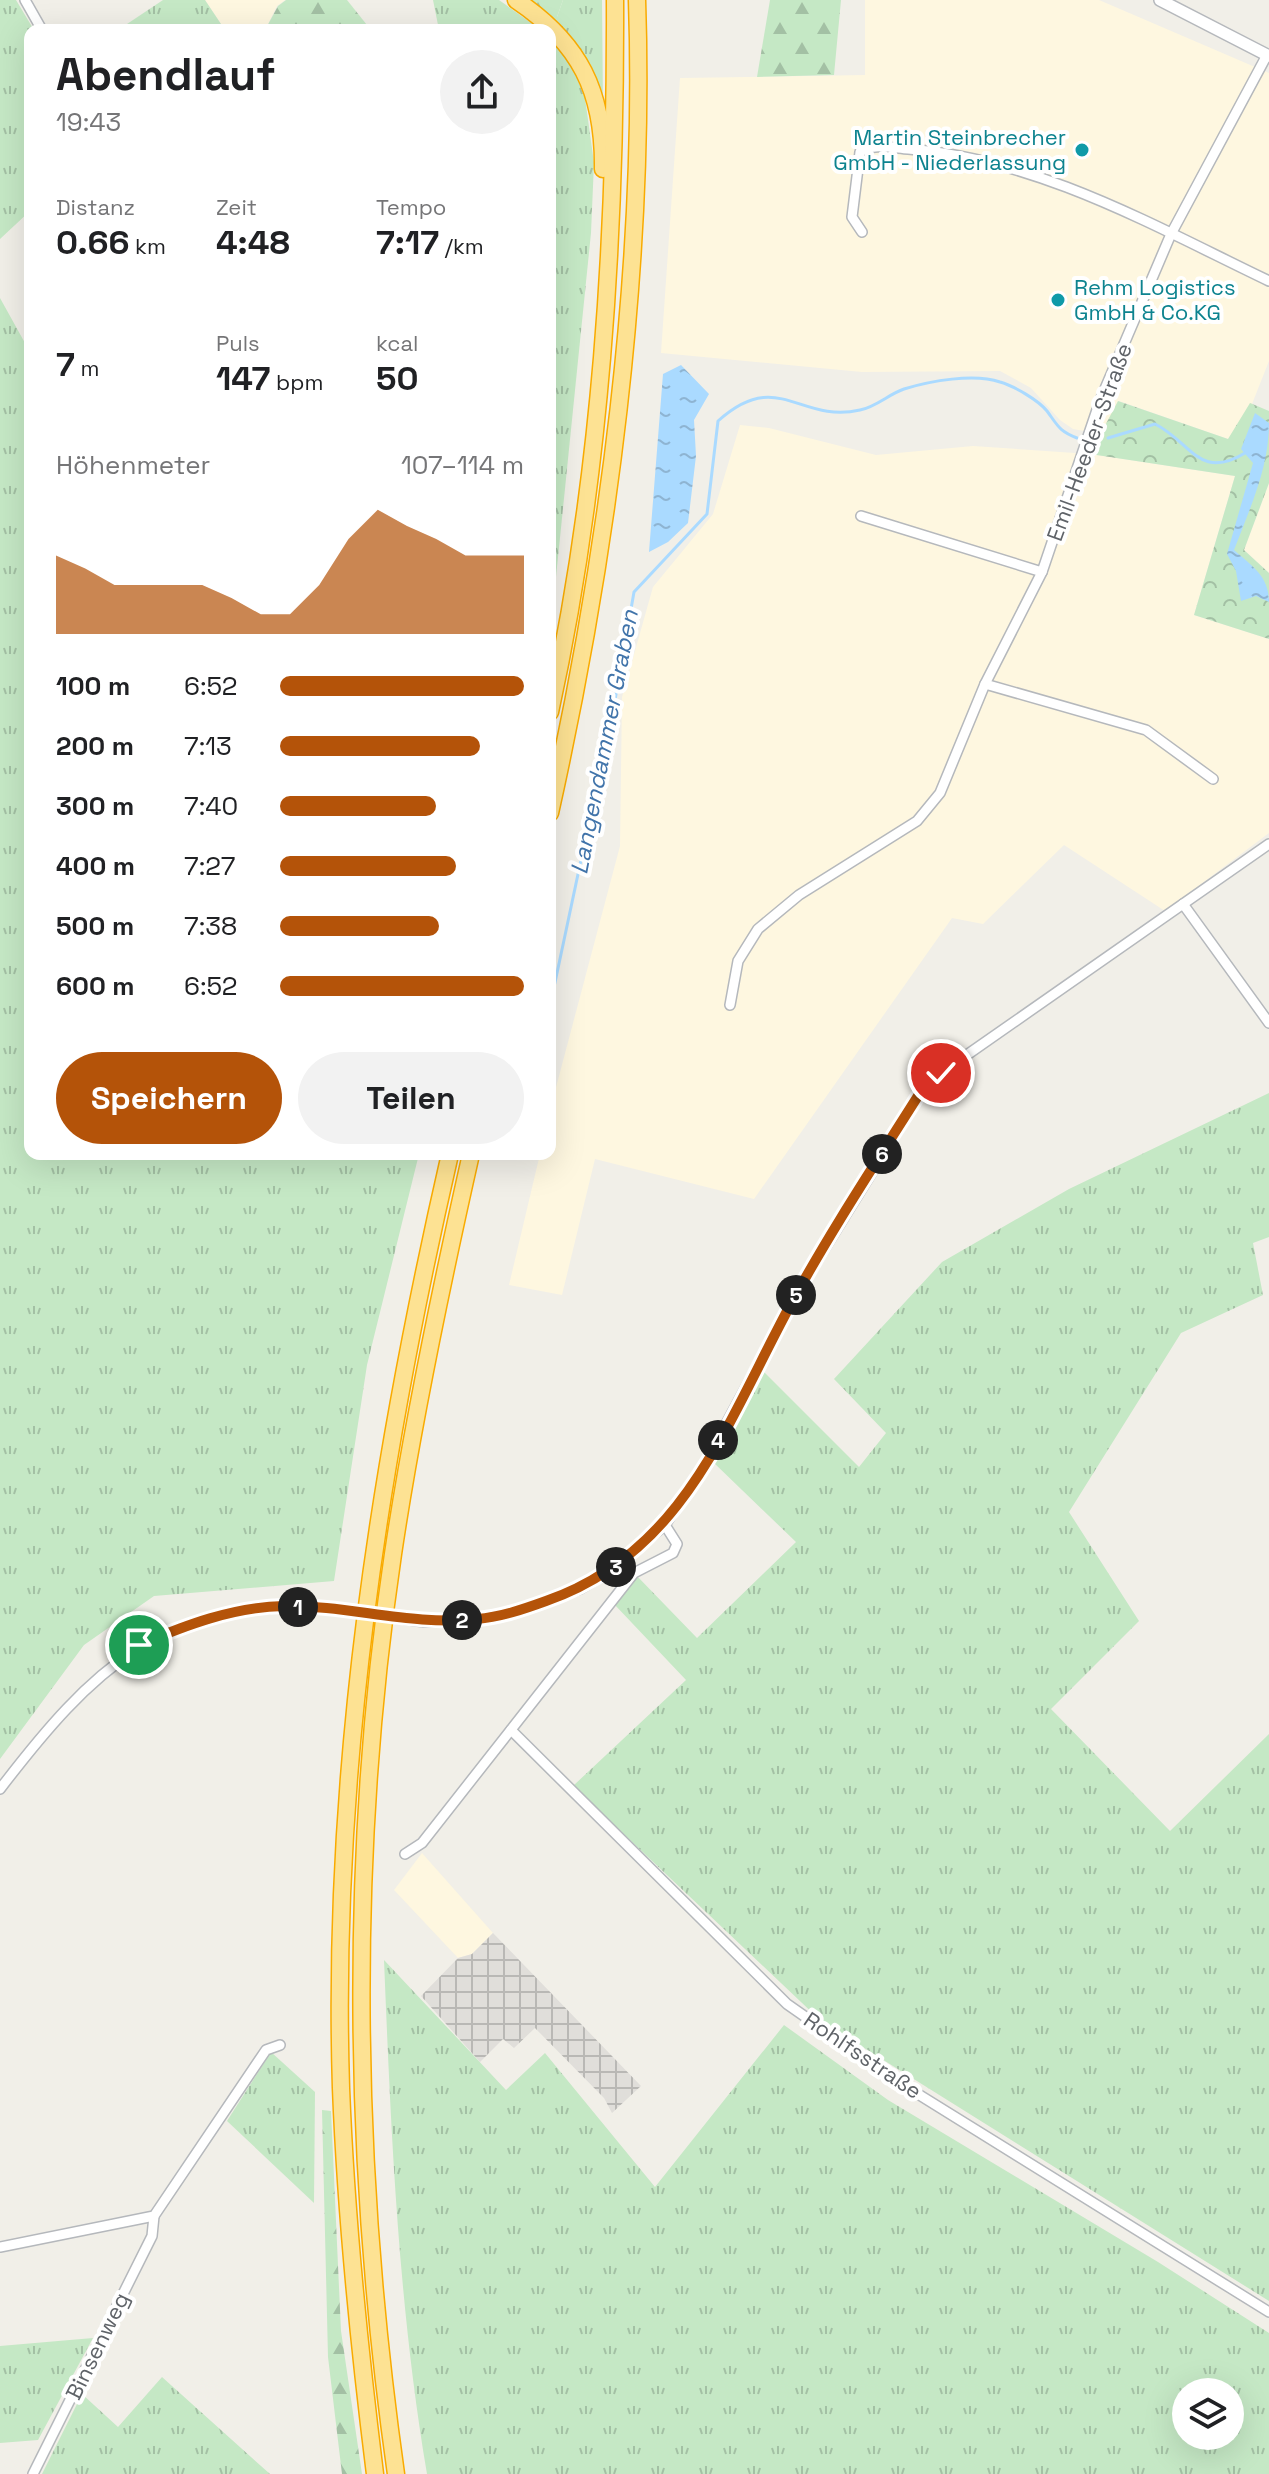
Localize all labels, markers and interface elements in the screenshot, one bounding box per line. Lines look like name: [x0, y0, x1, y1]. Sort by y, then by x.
text: Abendlauf: [56, 47, 275, 103]
button: share: [440, 50, 524, 134]
text: 19:43: [56, 105, 121, 139]
place label: Martin Steinbrecher GmbH - Niederlassung: [833, 123, 1066, 176]
marker: Martin Steinbrecher GmbH - Niederlassung: [1073, 141, 1091, 159]
text: Distanz: [56, 193, 135, 221]
text: Zeit: [216, 193, 257, 221]
text: Tempo: [376, 193, 446, 221]
text: 0.66: [56, 221, 129, 264]
text: 4:48: [216, 221, 290, 264]
text: 7:17: [376, 221, 439, 264]
text: km: [129, 232, 166, 260]
text: /km: [439, 232, 484, 260]
place label: Rehm Logistics GmbH & Co.KG: [1074, 273, 1236, 326]
marker: Rehm Logistics GmbH & Co.KG: [1049, 291, 1067, 309]
text: Puls: [216, 329, 260, 357]
text: kcal: [376, 329, 418, 357]
street label: Emil-Heeder-Straße: [1040, 339, 1138, 545]
text: 7: [56, 343, 75, 386]
text: m: [75, 354, 99, 382]
text: 147: [216, 357, 270, 400]
text: 50: [376, 357, 418, 400]
text: bpm: [270, 368, 323, 396]
text: Höhenmeter: [56, 448, 210, 482]
text: 107–114 m: [401, 448, 524, 482]
water label: Langendammer Graben: [563, 606, 645, 877]
text: 100 m: [56, 669, 130, 703]
text: 6:52: [184, 669, 238, 703]
text: 200 m: [56, 729, 134, 763]
text: 7:13: [184, 729, 232, 763]
text: 300 m: [56, 789, 134, 823]
text: 7:40: [184, 789, 238, 823]
text: 400 m: [56, 849, 135, 883]
text: 7:27: [184, 849, 235, 883]
text: 500 m: [56, 909, 134, 943]
text: 7:38: [184, 909, 237, 943]
text: 600 m: [56, 969, 135, 1003]
text: 6:52: [184, 969, 238, 1003]
pin: [907, 1039, 975, 1107]
icon: check: [919, 1051, 963, 1095]
button: Speichern: [56, 1052, 282, 1144]
button: Teilen: [298, 1052, 524, 1144]
pin: 6: [862, 1134, 902, 1174]
text: 6: [875, 1140, 889, 1168]
pin: 5: [776, 1275, 816, 1315]
text: 5: [789, 1281, 803, 1309]
pin: 4: [698, 1420, 738, 1460]
text: 4: [711, 1426, 725, 1454]
pin: 3: [596, 1547, 636, 1587]
text: 3: [609, 1553, 623, 1581]
pin: 1: [278, 1587, 318, 1627]
text: 1: [293, 1593, 303, 1621]
pin: 2: [442, 1600, 482, 1640]
text: 2: [455, 1606, 469, 1634]
pin: [105, 1611, 173, 1679]
icon: arrive: [117, 1623, 161, 1667]
street label: Rohlfsstraße: [799, 2005, 927, 2105]
street label: Binsenweg: [59, 2288, 135, 2404]
map controls: [1172, 2378, 1244, 2450]
button: layers: [1172, 2378, 1244, 2450]

